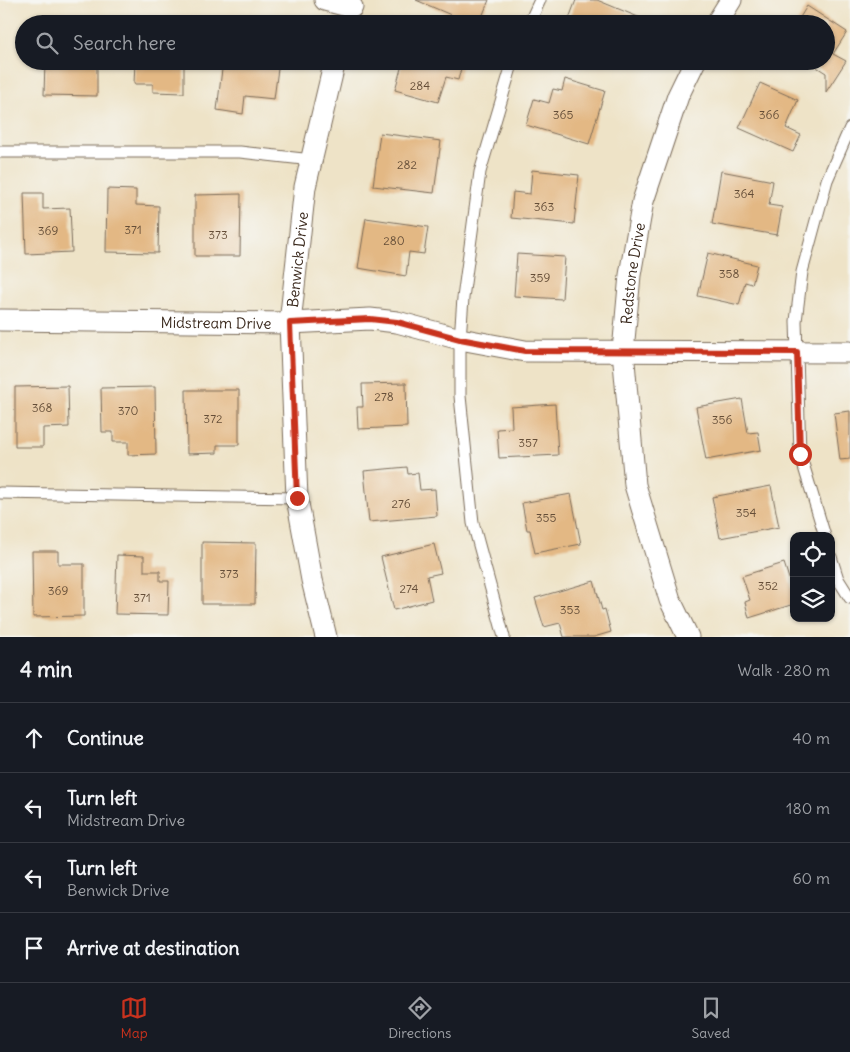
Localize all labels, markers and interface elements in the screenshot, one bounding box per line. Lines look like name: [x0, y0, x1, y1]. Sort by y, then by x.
search box: [15, 15, 835, 70]
icon: search: [33, 29, 61, 57]
text: Search here: [73, 31, 176, 55]
house number: 284: [410, 78, 430, 93]
house number: 365: [553, 107, 573, 122]
house number: 366: [759, 107, 779, 122]
house number: 282: [397, 157, 417, 172]
house number: 364: [734, 186, 754, 201]
house number: 363: [534, 199, 554, 214]
street label: Benwick Drive: [282, 211, 312, 308]
street label: Redstone Drive: [616, 221, 649, 325]
house number: 371: [124, 222, 142, 237]
house number: 369: [38, 223, 58, 238]
house number: 373: [208, 227, 228, 242]
house number: 280: [383, 233, 405, 248]
house number: 358: [719, 266, 739, 281]
house number: 359: [530, 270, 550, 285]
street label: Midstream Drive: [160, 312, 271, 332]
house number: 278: [374, 389, 394, 404]
house number: 368: [32, 400, 52, 415]
house number: 370: [118, 403, 138, 418]
house number: 372: [203, 411, 223, 426]
house number: 356: [712, 412, 732, 427]
house number: 357: [518, 435, 538, 450]
route start: [789, 443, 812, 466]
route end: [286, 487, 309, 510]
house number: 276: [391, 496, 411, 511]
house number: 354: [736, 505, 756, 520]
house number: 355: [536, 510, 556, 525]
map controls: [790, 532, 835, 622]
button: locate: [790, 532, 835, 577]
house number: 373: [219, 566, 239, 581]
button: layers: [790, 577, 835, 622]
house number: 352: [758, 578, 779, 593]
house number: 274: [399, 581, 419, 596]
house number: 369: [48, 583, 68, 598]
house number: 371: [133, 590, 151, 605]
house number: 353: [560, 602, 580, 617]
text: 4 min: [20, 656, 72, 683]
text: Walk · 280 m: [738, 660, 830, 680]
icon: ahead: [20, 724, 48, 752]
text: Continue: [67, 726, 144, 750]
text: 40 m: [792, 728, 830, 748]
text: Turn left: [67, 786, 137, 810]
icon: left: [20, 794, 48, 822]
text: 180 m: [786, 798, 830, 818]
text: Midstream Drive: [67, 810, 185, 830]
text: Turn left: [67, 856, 137, 880]
icon: left: [20, 864, 48, 892]
text: 60 m: [792, 868, 830, 888]
text: Benwick Drive: [67, 880, 169, 900]
icon: arrive: [20, 934, 48, 962]
text: Arrive at destination: [67, 936, 240, 960]
tab: Map: [120, 994, 148, 1042]
tab: Directions: [388, 994, 451, 1042]
tab: Saved: [692, 994, 730, 1042]

